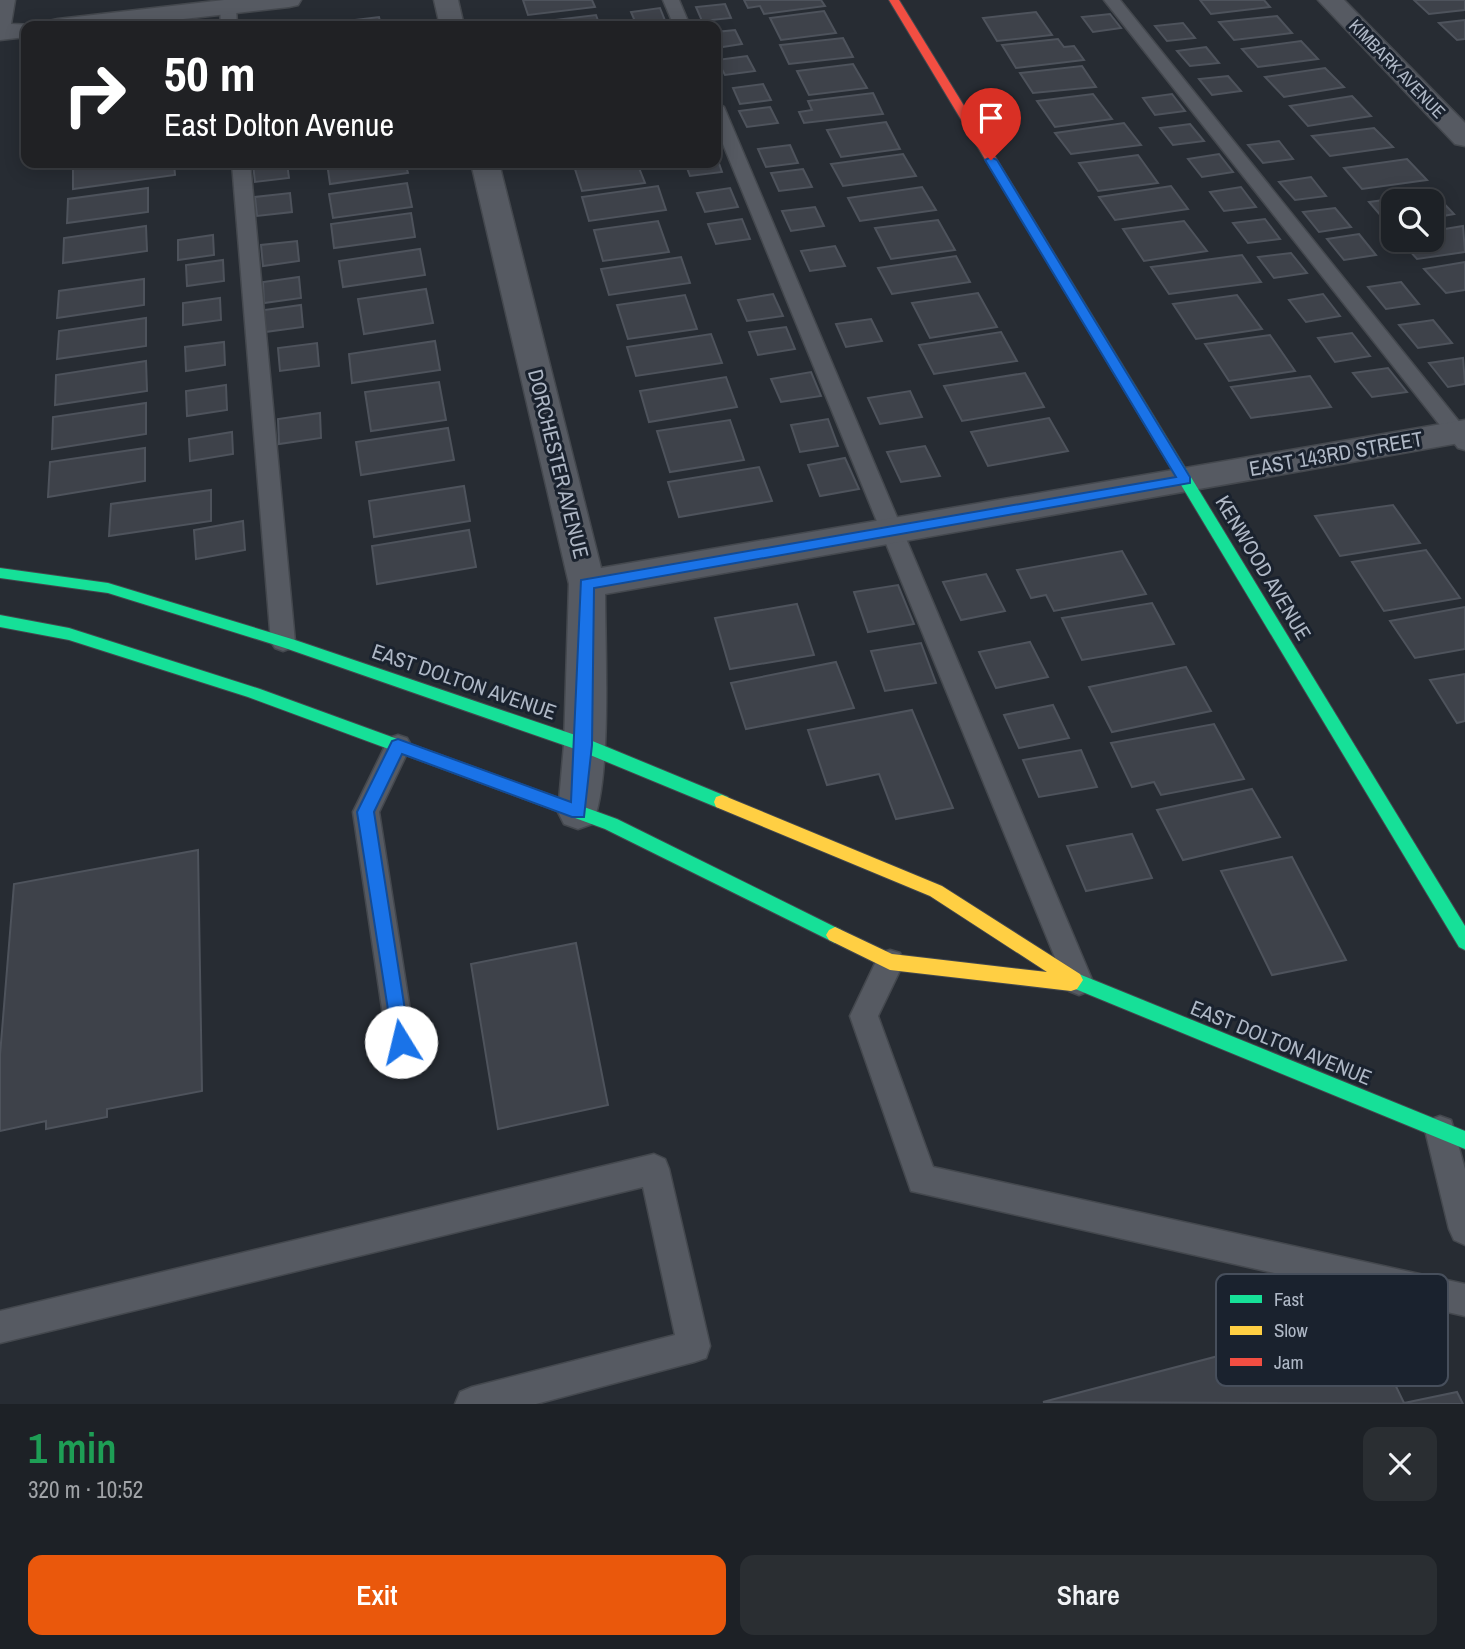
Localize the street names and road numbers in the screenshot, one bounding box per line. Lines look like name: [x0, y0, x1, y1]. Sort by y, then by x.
street label: KIMBARK AVENUE: [1343, 13, 1451, 124]
street label: DORCHESTER AVENUE: [521, 366, 596, 561]
street label: EAST 143RD STREET: [1247, 424, 1425, 483]
street label: KENWOOD AVENUE: [1209, 490, 1318, 646]
street label: EAST DOLTON AVENUE: [368, 636, 560, 727]
street label: EAST DOLTON AVENUE: [1186, 993, 1376, 1092]

